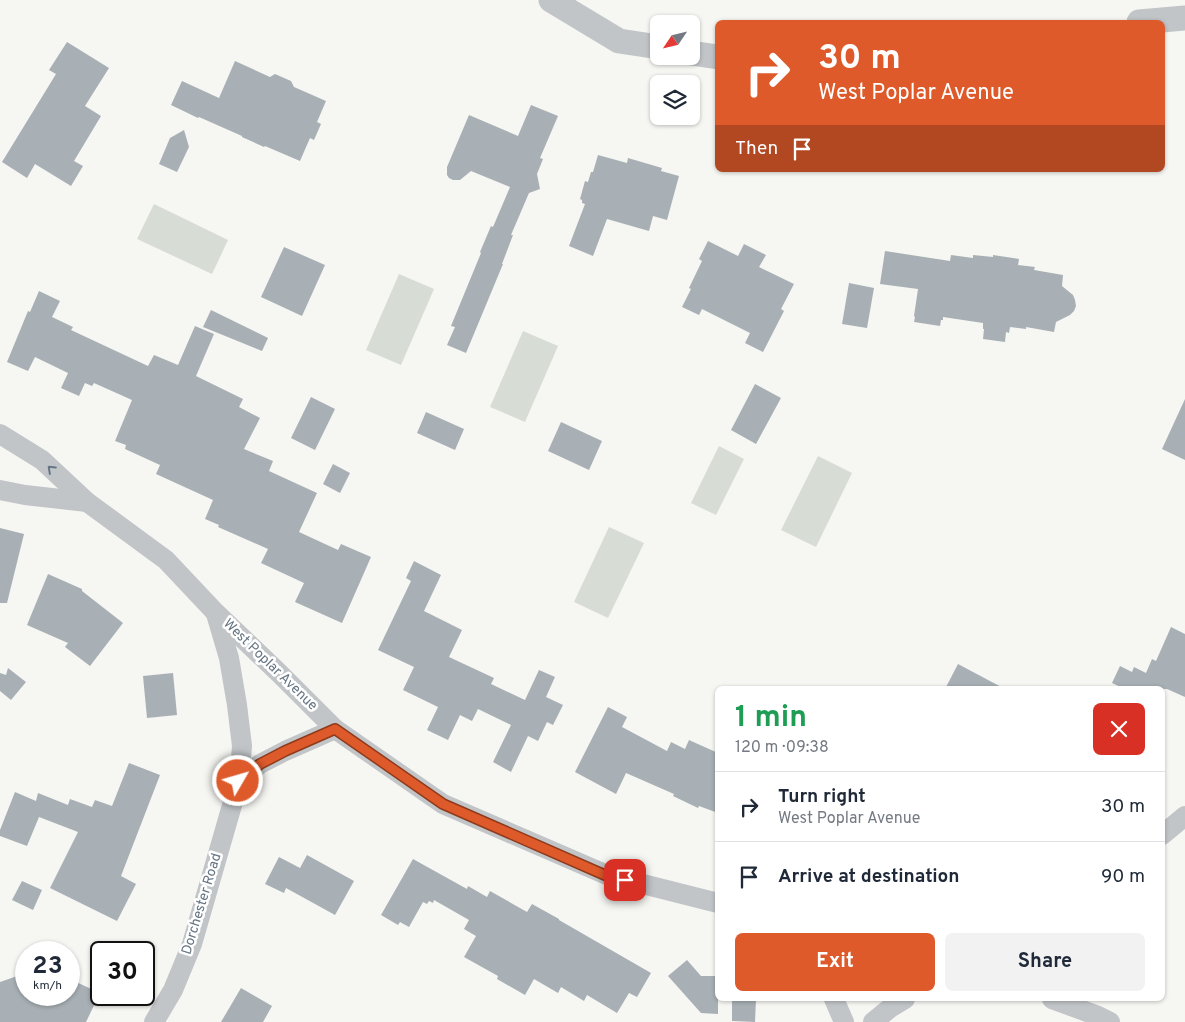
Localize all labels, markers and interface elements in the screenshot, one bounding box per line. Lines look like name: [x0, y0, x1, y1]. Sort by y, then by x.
north arrow: [650, 15, 700, 65]
map controls: [650, 15, 700, 125]
text: 30 m: [818, 37, 901, 81]
icon: right: [735, 40, 800, 105]
button: layers: [650, 75, 700, 125]
text: West Poplar Avenue: [818, 80, 1014, 107]
icon: arrive: [788, 135, 816, 163]
text: Then: [735, 137, 778, 161]
one-way arrow: [47, 466, 56, 475]
street label: West Poplar Avenue: [219, 616, 321, 714]
text: 1 min: [735, 700, 807, 737]
button: close: [1093, 703, 1145, 755]
text: 120 m · 09:38: [735, 738, 829, 758]
position arrow: [211, 754, 263, 806]
text: Turn right: [778, 785, 866, 809]
icon: right: [735, 793, 763, 821]
text: 30 m: [1101, 795, 1145, 819]
text: West Poplar Avenue: [778, 809, 920, 829]
street label: Dorchester Road: [179, 851, 225, 957]
pin: [604, 859, 646, 901]
icon: arrive: [735, 863, 763, 891]
text: Arrive at destination: [778, 865, 959, 889]
text: 90 m: [1101, 865, 1145, 889]
icon: arrive: [611, 866, 639, 894]
button: Exit: [735, 933, 935, 991]
button: Share: [945, 933, 1145, 991]
speed limit sign: 30: [90, 941, 155, 1006]
text: 23: [32, 951, 63, 983]
text: km/h: [33, 978, 62, 994]

